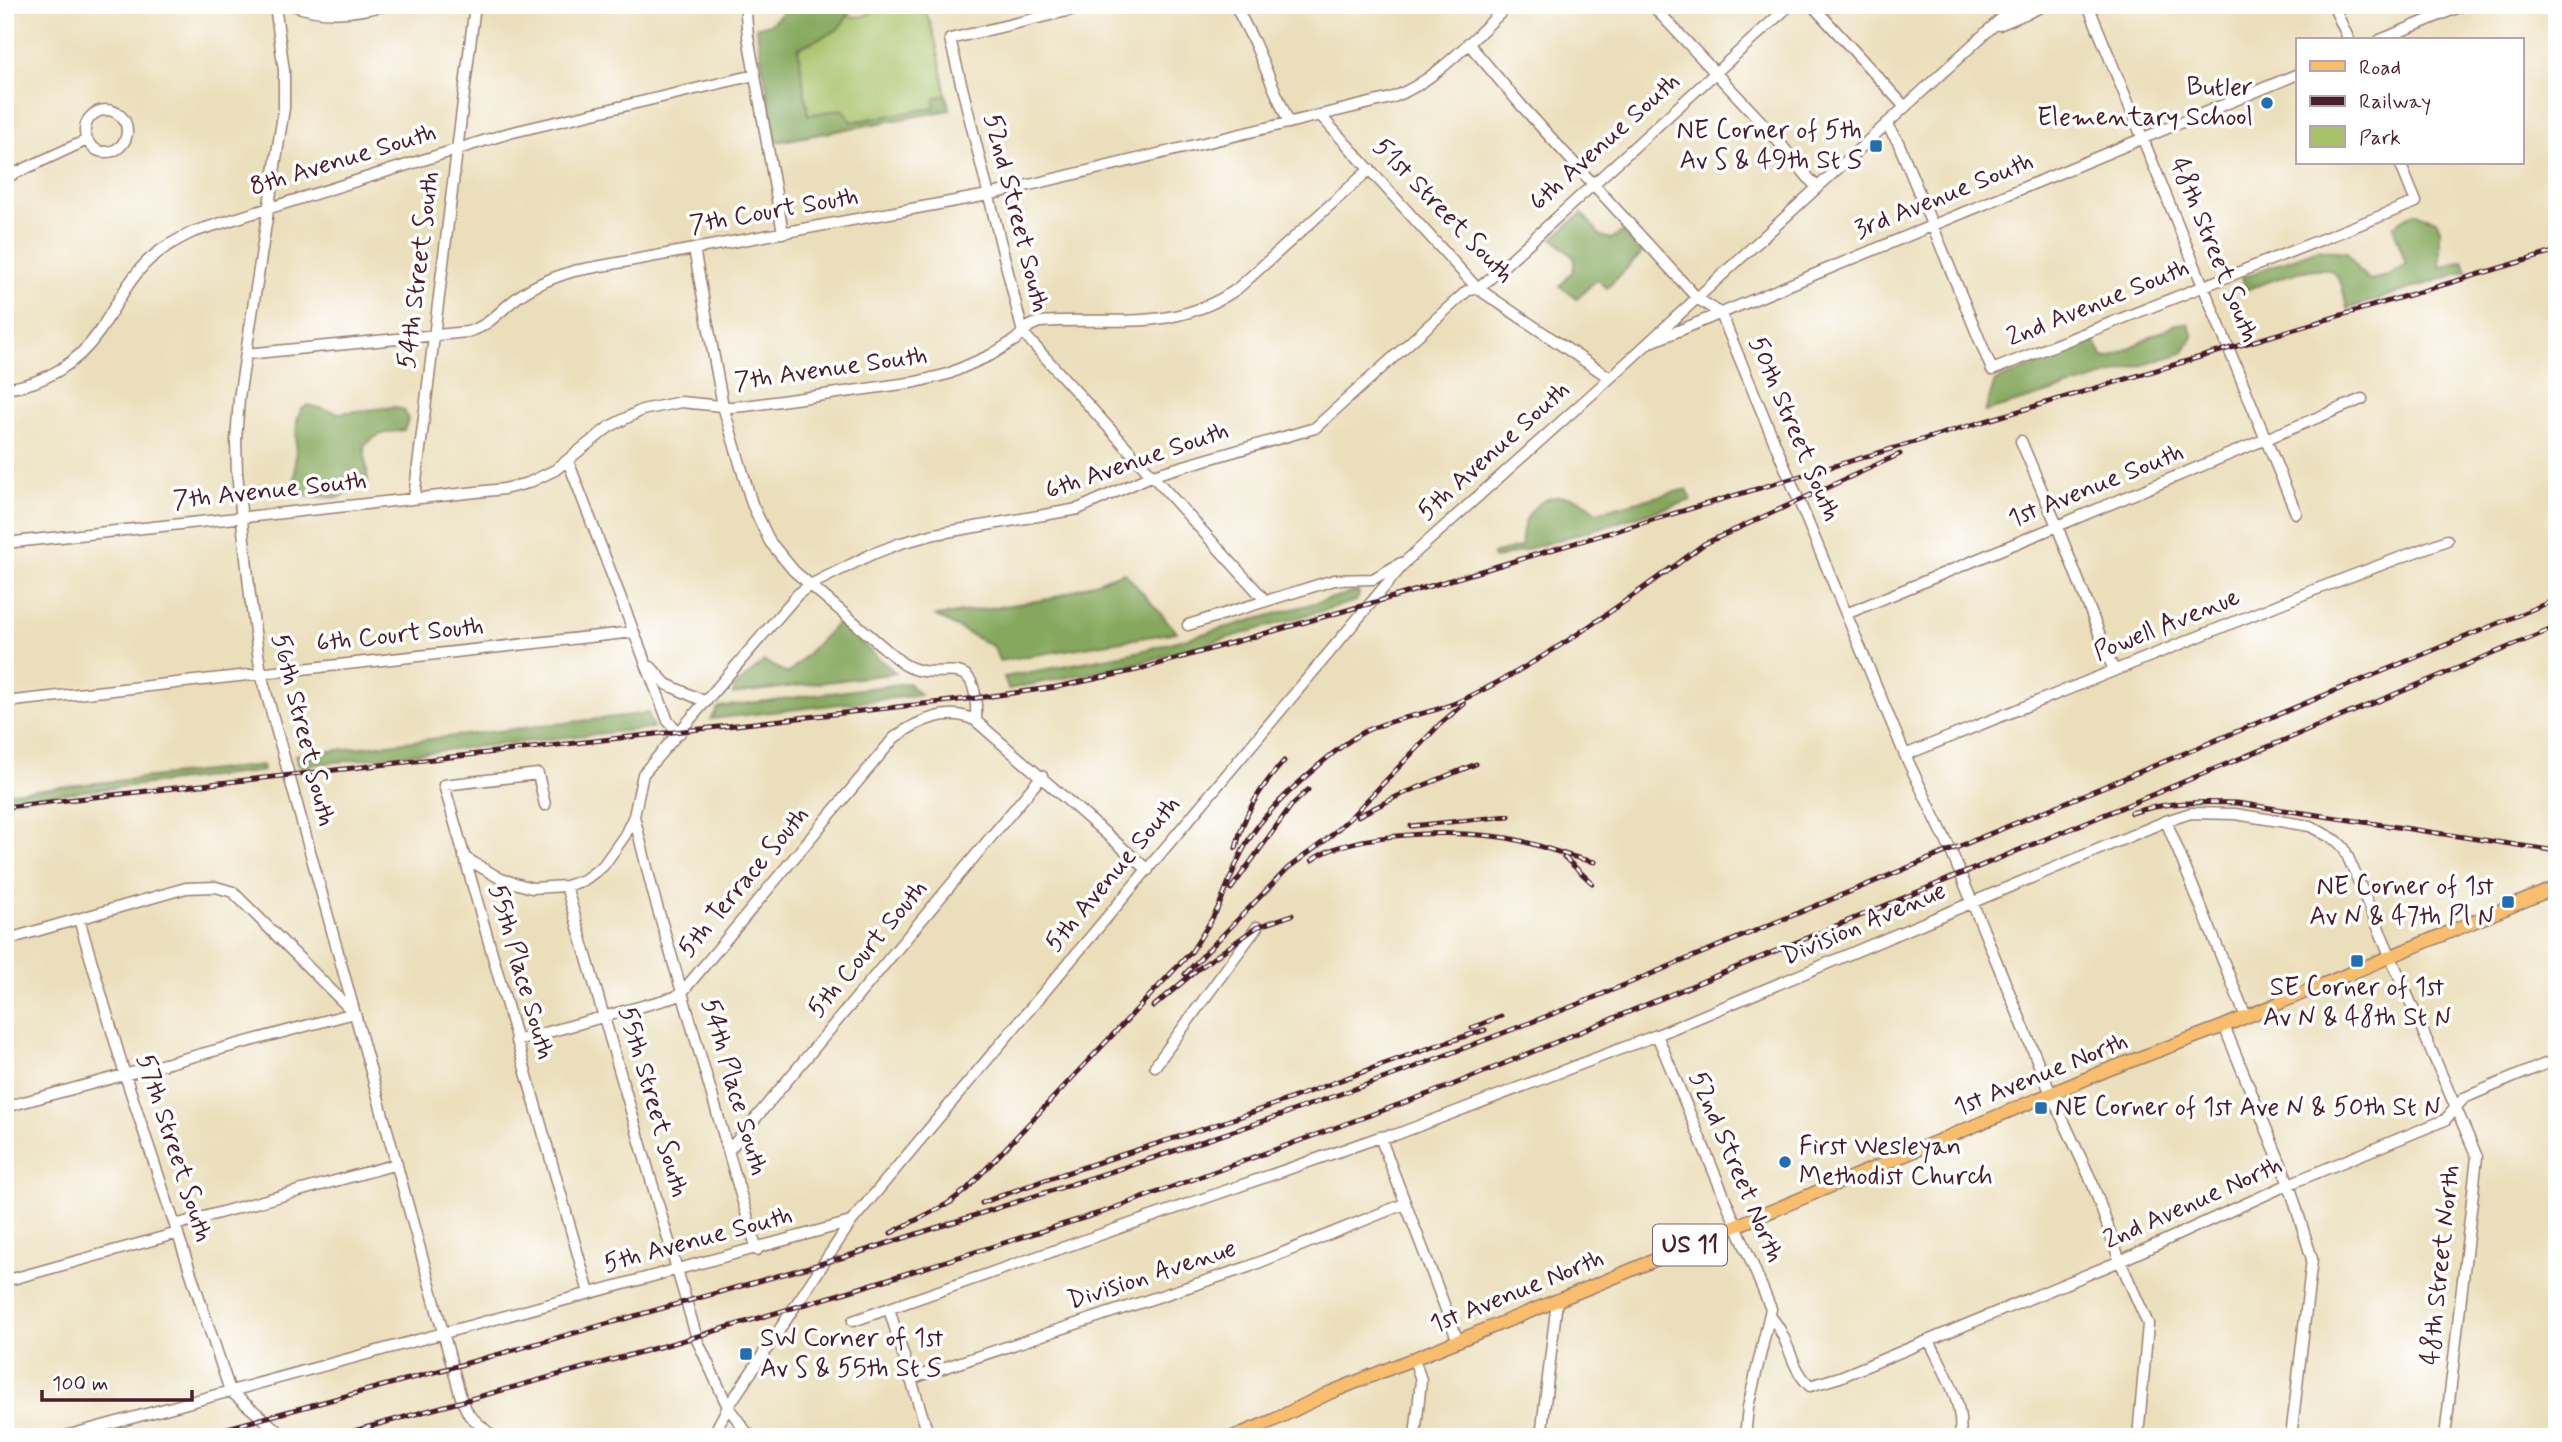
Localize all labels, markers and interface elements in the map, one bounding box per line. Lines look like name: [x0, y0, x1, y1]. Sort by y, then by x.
legend: [2296, 38, 2524, 164]
text: Road: [2359, 54, 2401, 82]
street label: 6th Avenue South: [1522, 65, 1688, 219]
place label: Butler Elementary School: [2037, 71, 2253, 135]
text: Railway: [2359, 88, 2431, 116]
marker: Butler Elementary School: [2259, 95, 2275, 111]
street label: 52nd Street South: [975, 110, 1057, 316]
place label: NE Corner of 5th Av S & 49th St S: [1676, 114, 1862, 178]
street label: 8th Avenue South: [246, 115, 440, 205]
text: Park: [2359, 124, 2401, 152]
street label: 51st Street South: [1365, 131, 1521, 291]
marker: NE Corner of 5th Av S & 49th St S: [1868, 138, 1884, 154]
street label: 3rd Avenue South: [1849, 145, 2039, 247]
street label: 48th Street South: [2161, 152, 2267, 348]
street label: 54th Street South: [390, 169, 448, 371]
street label: 7th Court South: [687, 179, 861, 243]
street label: 2nd Avenue South: [2002, 251, 2194, 355]
street label: 50th Street South: [1740, 331, 1848, 527]
street label: 7th Avenue South: [732, 339, 930, 399]
street label: 5th Avenue South: [1410, 373, 1578, 529]
street label: 6th Avenue South: [1041, 414, 1233, 508]
street label: 1st Avenue South: [2003, 435, 2189, 537]
street label: 7th Avenue South: [172, 464, 368, 518]
street label: Powell Avenue: [2089, 580, 2245, 670]
street label: 6th Court South: [315, 609, 485, 661]
street label: 56th Street South: [263, 630, 343, 830]
street label: 5th Avenue South: [1038, 789, 1188, 959]
street label: 5th Terrace South: [671, 799, 817, 965]
place label: NE Corner of 1st Av N & 47th Pl N: [2309, 870, 2494, 934]
street label: 5th Court South: [800, 873, 936, 1025]
street label: Division Avenue: [1777, 874, 1951, 974]
street label: 55th Place South: [480, 880, 562, 1064]
marker: NE Corner of 1st Av N & 47th Pl N: [2500, 894, 2516, 910]
marker: SE Corner of 1st Av N & 48th St N: [2349, 953, 2365, 969]
place label: SE Corner of 1st Av N & 48th St N: [2263, 971, 2451, 1035]
street label: 54th Place South: [692, 995, 776, 1179]
street label: 55th Street South: [610, 1003, 696, 1201]
street label: 1st Avenue North: [1949, 1025, 2133, 1125]
street label: 57th Street South: [128, 1050, 220, 1246]
street label: 52nd Street North: [1680, 1066, 1792, 1268]
place label: NE Corner of 1st Ave N & 50th St N: [2055, 1091, 2441, 1125]
marker: NE Corner of 1st Ave N & 50th St N: [2033, 1100, 2049, 1116]
place label: First Wesleyan Methodist Church: [1799, 1130, 1993, 1194]
street label: 2nd Avenue North: [2098, 1148, 2288, 1258]
marker: First Wesleyan Methodist Church: [1777, 1154, 1793, 1170]
street label: 48th Street North: [2414, 1163, 2468, 1367]
street label: 5th Avenue South: [600, 1198, 796, 1282]
road number: US 11: [1653, 1224, 1727, 1266]
street label: Division Avenue: [1063, 1232, 1241, 1318]
street label: 1st Avenue North: [1425, 1242, 1609, 1342]
place label: SW Corner of 1st Av S & 55th St S: [760, 1322, 943, 1386]
marker: SW Corner of 1st Av S & 55th St S: [738, 1346, 754, 1362]
scale bar: [42, 1358, 192, 1402]
text: 100 m: [52, 1370, 108, 1398]

